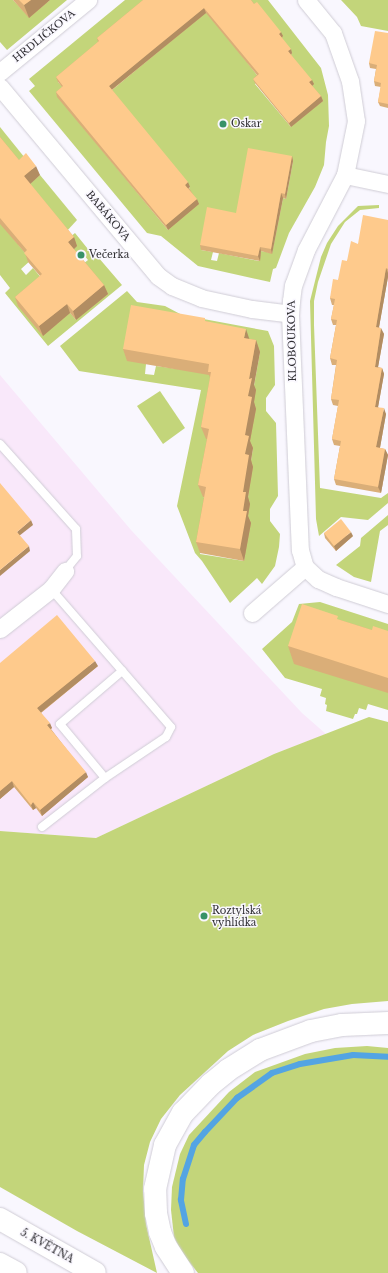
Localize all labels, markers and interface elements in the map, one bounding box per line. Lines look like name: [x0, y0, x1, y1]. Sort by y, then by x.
street label: HRDLIČKOVA: [11, 7, 77, 65]
place label: Oskar: [231, 118, 261, 130]
marker: Oskar: [218, 119, 228, 129]
street label: BABÁKOVA: [84, 188, 132, 244]
place label: Večerka: [89, 249, 129, 261]
marker: Večerka: [76, 250, 86, 260]
street label: KLOBOUKOVA: [285, 300, 299, 382]
place label: Roztylská vyhlídka: [212, 904, 261, 928]
marker: Roztylská vyhlídka: [199, 911, 209, 921]
street label: 5. KVĚTNA: [18, 1227, 76, 1265]

